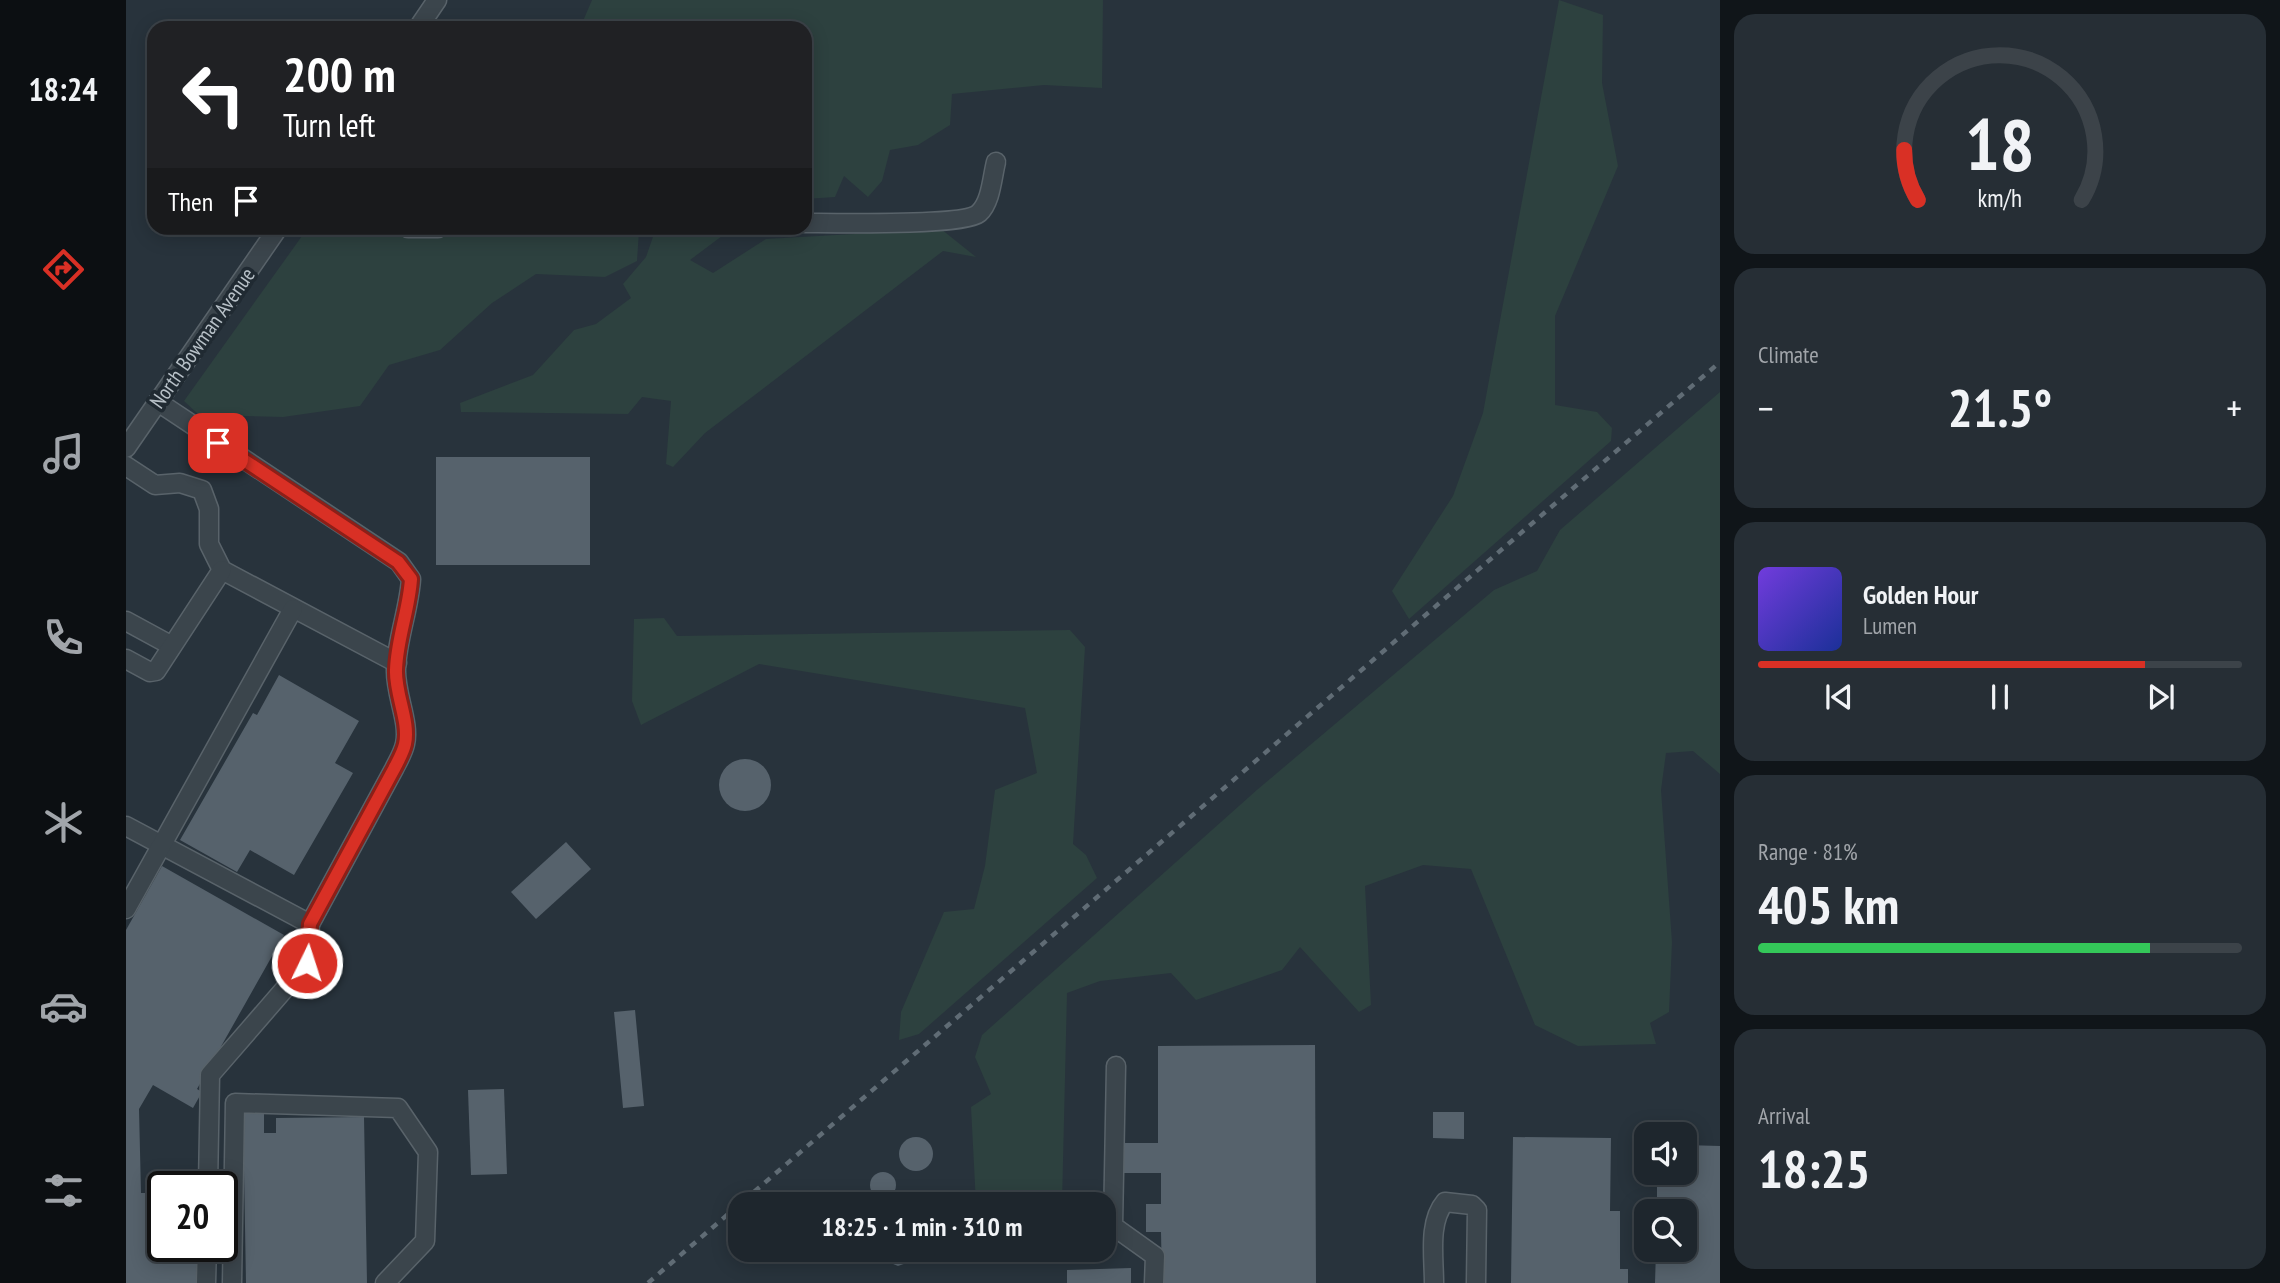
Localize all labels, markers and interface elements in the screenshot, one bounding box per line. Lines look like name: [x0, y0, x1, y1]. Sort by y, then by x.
text: 200 m: [283, 42, 396, 106]
icon: left: [168, 49, 259, 140]
text: 18:24: [28, 68, 98, 110]
text: 18: [1965, 96, 2035, 190]
text: Turn left: [283, 104, 375, 146]
icon: arrive: [227, 182, 265, 220]
text: km/h: [1978, 182, 2022, 214]
text: Then: [168, 185, 213, 218]
icon: directions: [39, 245, 88, 294]
street label: North Bowman Avenue: [143, 262, 261, 414]
text: Climate: [1758, 340, 1819, 369]
text: 21.5°: [1948, 374, 2052, 441]
text: −: [1758, 383, 1774, 432]
text: +: [2226, 383, 2242, 432]
pin: [188, 413, 248, 473]
icon: arrive: [199, 424, 237, 462]
icon: music: [39, 429, 88, 478]
text: Golden Hour: [1863, 578, 1978, 611]
text: Lumen: [1863, 611, 1917, 640]
icon: phone: [39, 613, 88, 662]
icon: previous: [1820, 678, 1858, 716]
icon: pause: [1981, 678, 2019, 716]
icon: next: [2142, 678, 2180, 716]
icon: climate: [39, 798, 88, 847]
text: Range · 81%: [1758, 837, 1858, 866]
text: 405 km: [1758, 871, 1899, 938]
position arrow: [270, 926, 344, 1000]
icon: car: [39, 982, 88, 1031]
text: Arrival: [1758, 1101, 1810, 1130]
map controls: [1634, 1122, 1697, 1262]
button: sound: [1634, 1122, 1697, 1185]
text: 18:25: [1758, 1135, 1870, 1202]
icon: filters: [39, 1166, 88, 1215]
speed limit sign: 20: [147, 1171, 238, 1262]
button: search: [1634, 1199, 1697, 1262]
text: 18:25 · 1 min · 310 m: [822, 1210, 1022, 1243]

